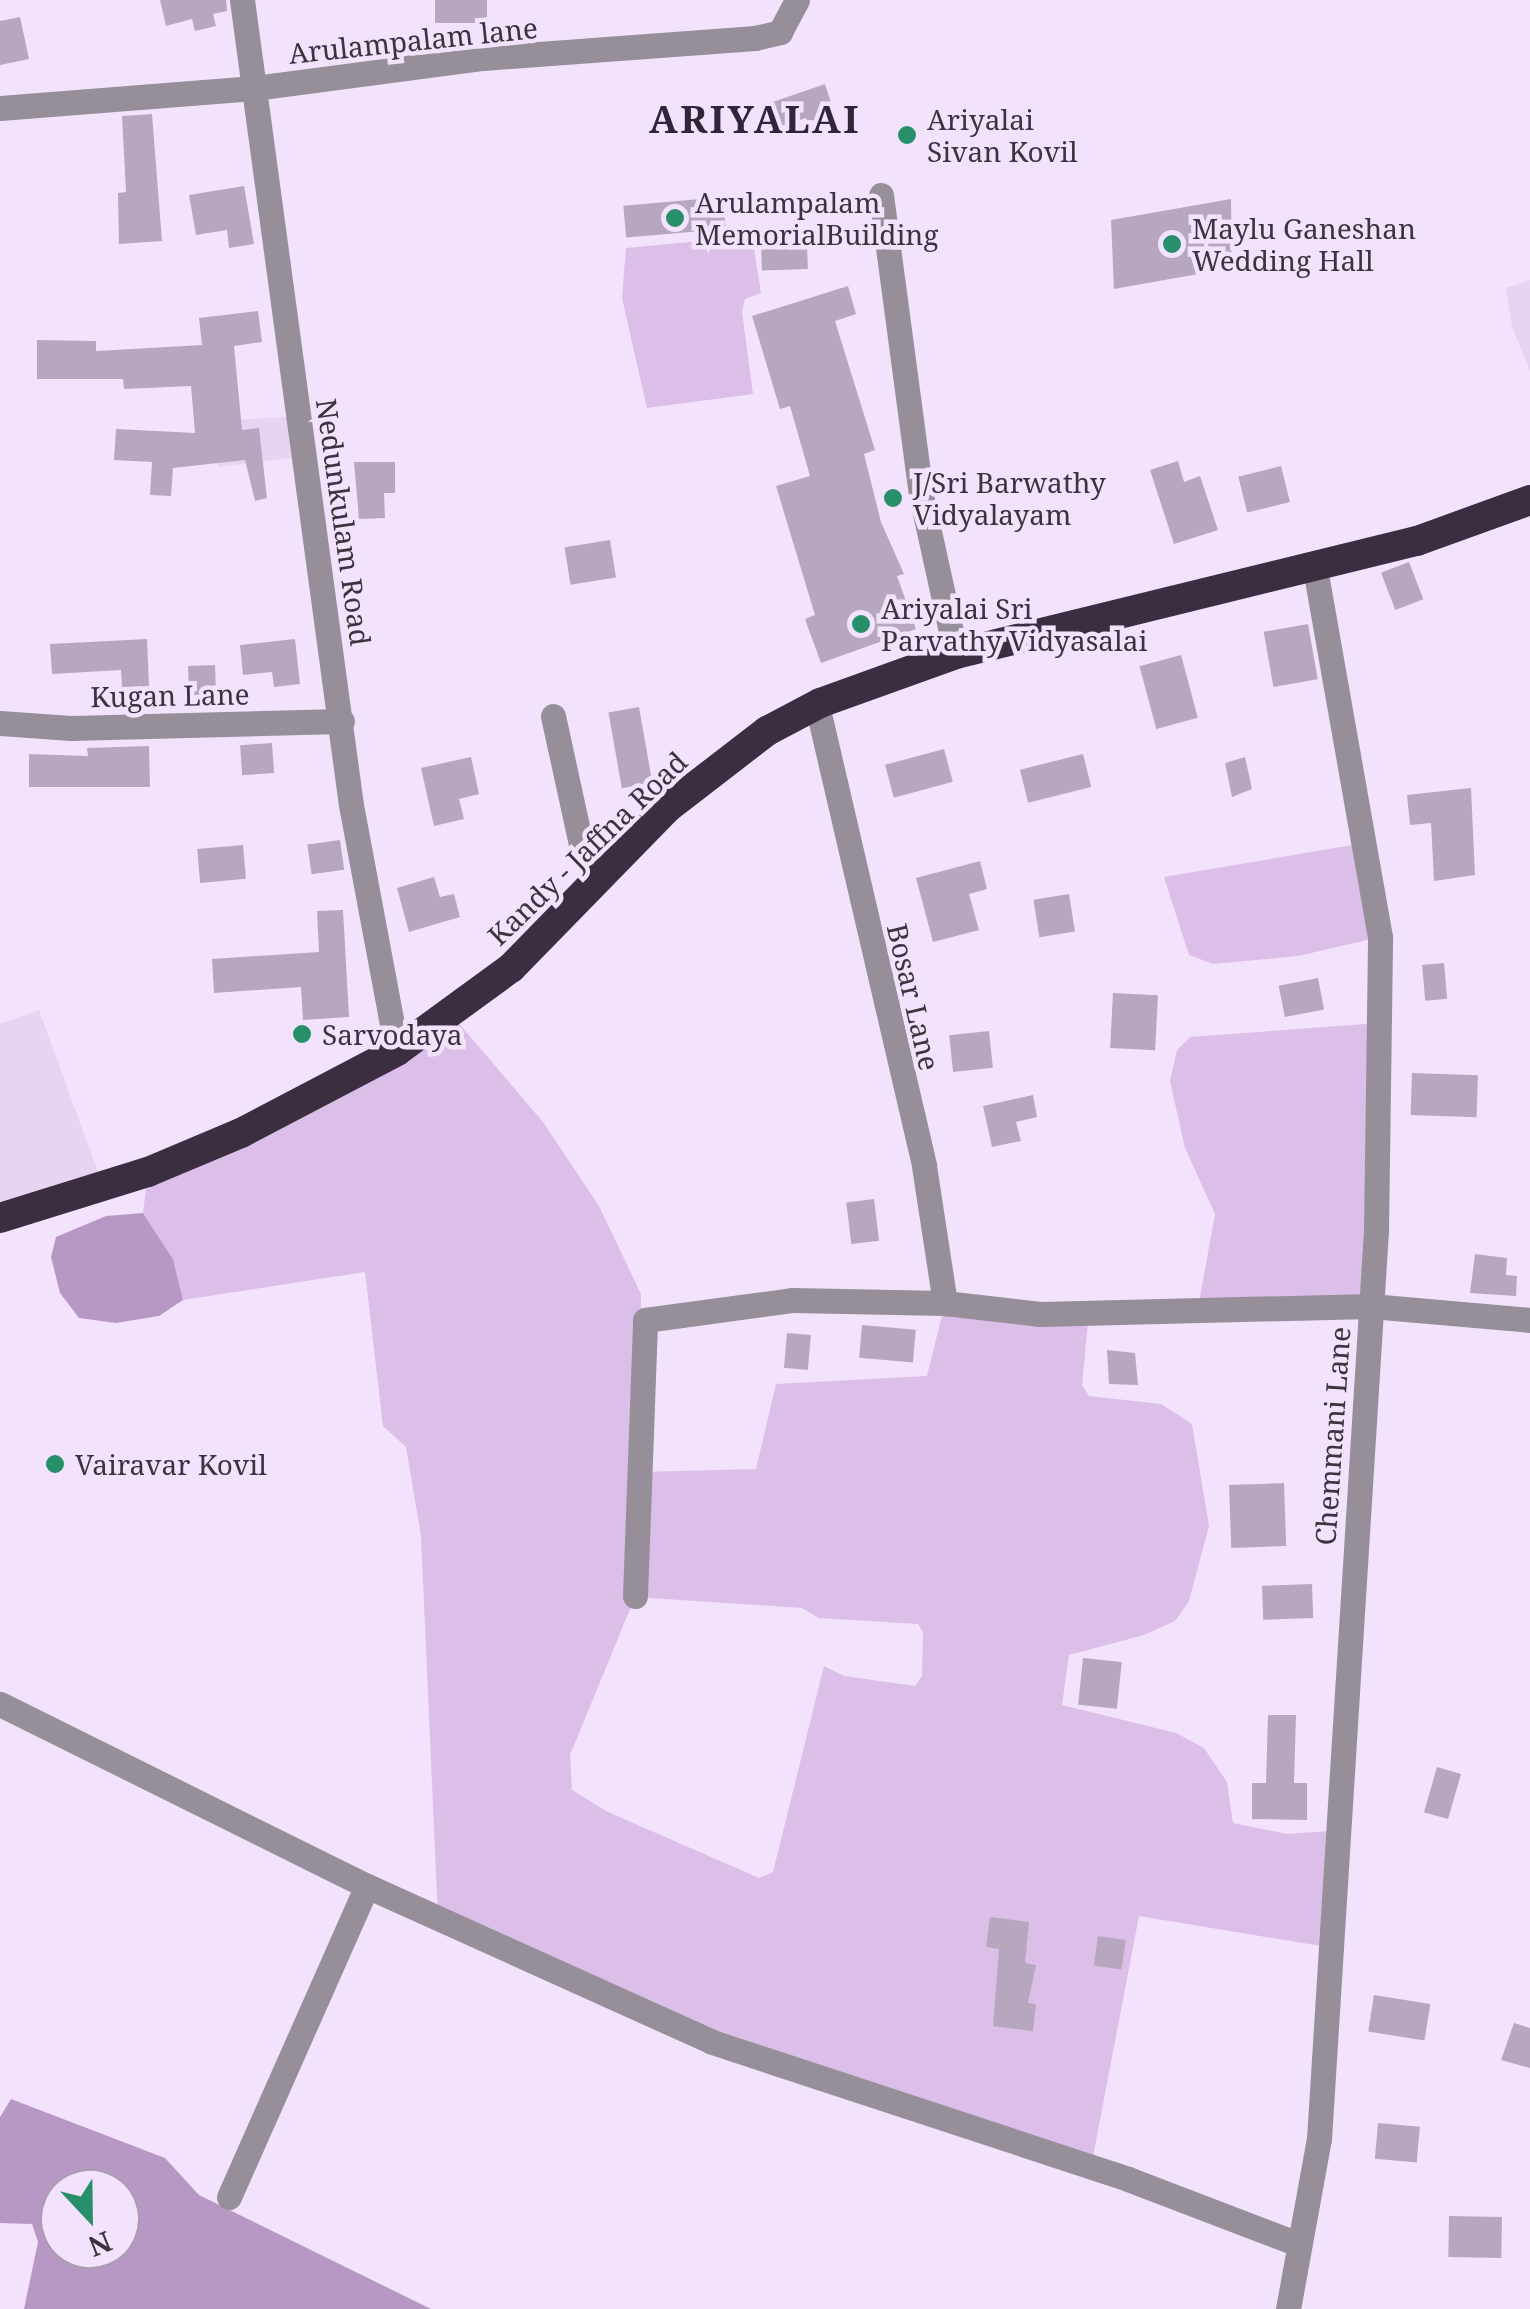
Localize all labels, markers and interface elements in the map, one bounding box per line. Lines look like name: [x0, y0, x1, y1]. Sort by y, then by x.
street label: Arulampalam lane: [287, 10, 539, 70]
district label: ARIYALAI: [649, 96, 861, 142]
place label: Ariyalai Sivan Kovil: [927, 102, 1078, 168]
marker: Ariyalai Sivan Kovil: [896, 124, 918, 146]
place label: Arulampalam MemorialBuilding: [695, 185, 938, 251]
marker: Arulampalam MemorialBuilding: [664, 207, 686, 229]
place label: Maylu Ganeshan Wedding Hall: [1192, 211, 1416, 277]
marker: Maylu Ganeshan Wedding Hall: [1161, 233, 1183, 255]
street label: Nedunkulam Road: [310, 396, 378, 648]
place label: J/Sri Barwathy Vidyalayam: [913, 465, 1106, 531]
marker: J/Sri Barwathy Vidyalayam: [882, 487, 904, 509]
place label: Ariyalai Sri Parvathy Vidyasalai: [881, 591, 1147, 657]
marker: Ariyalai Sri Parvathy Vidyasalai: [850, 613, 872, 635]
street label: Kugan Lane: [90, 677, 250, 713]
street label: Kandy - Jaffna Road: [480, 744, 694, 952]
street label: Bosar Lane: [881, 920, 947, 1074]
place label: Sarvodaya: [322, 1017, 463, 1051]
marker: Sarvodaya: [291, 1023, 313, 1045]
street label: Chemmani Lane: [1308, 1326, 1356, 1546]
place label: Vairavar Kovil: [75, 1447, 267, 1481]
marker: Vairavar Kovil: [44, 1453, 66, 1475]
north arrow: [40, 2169, 140, 2269]
text: N: [83, 2223, 118, 2267]

